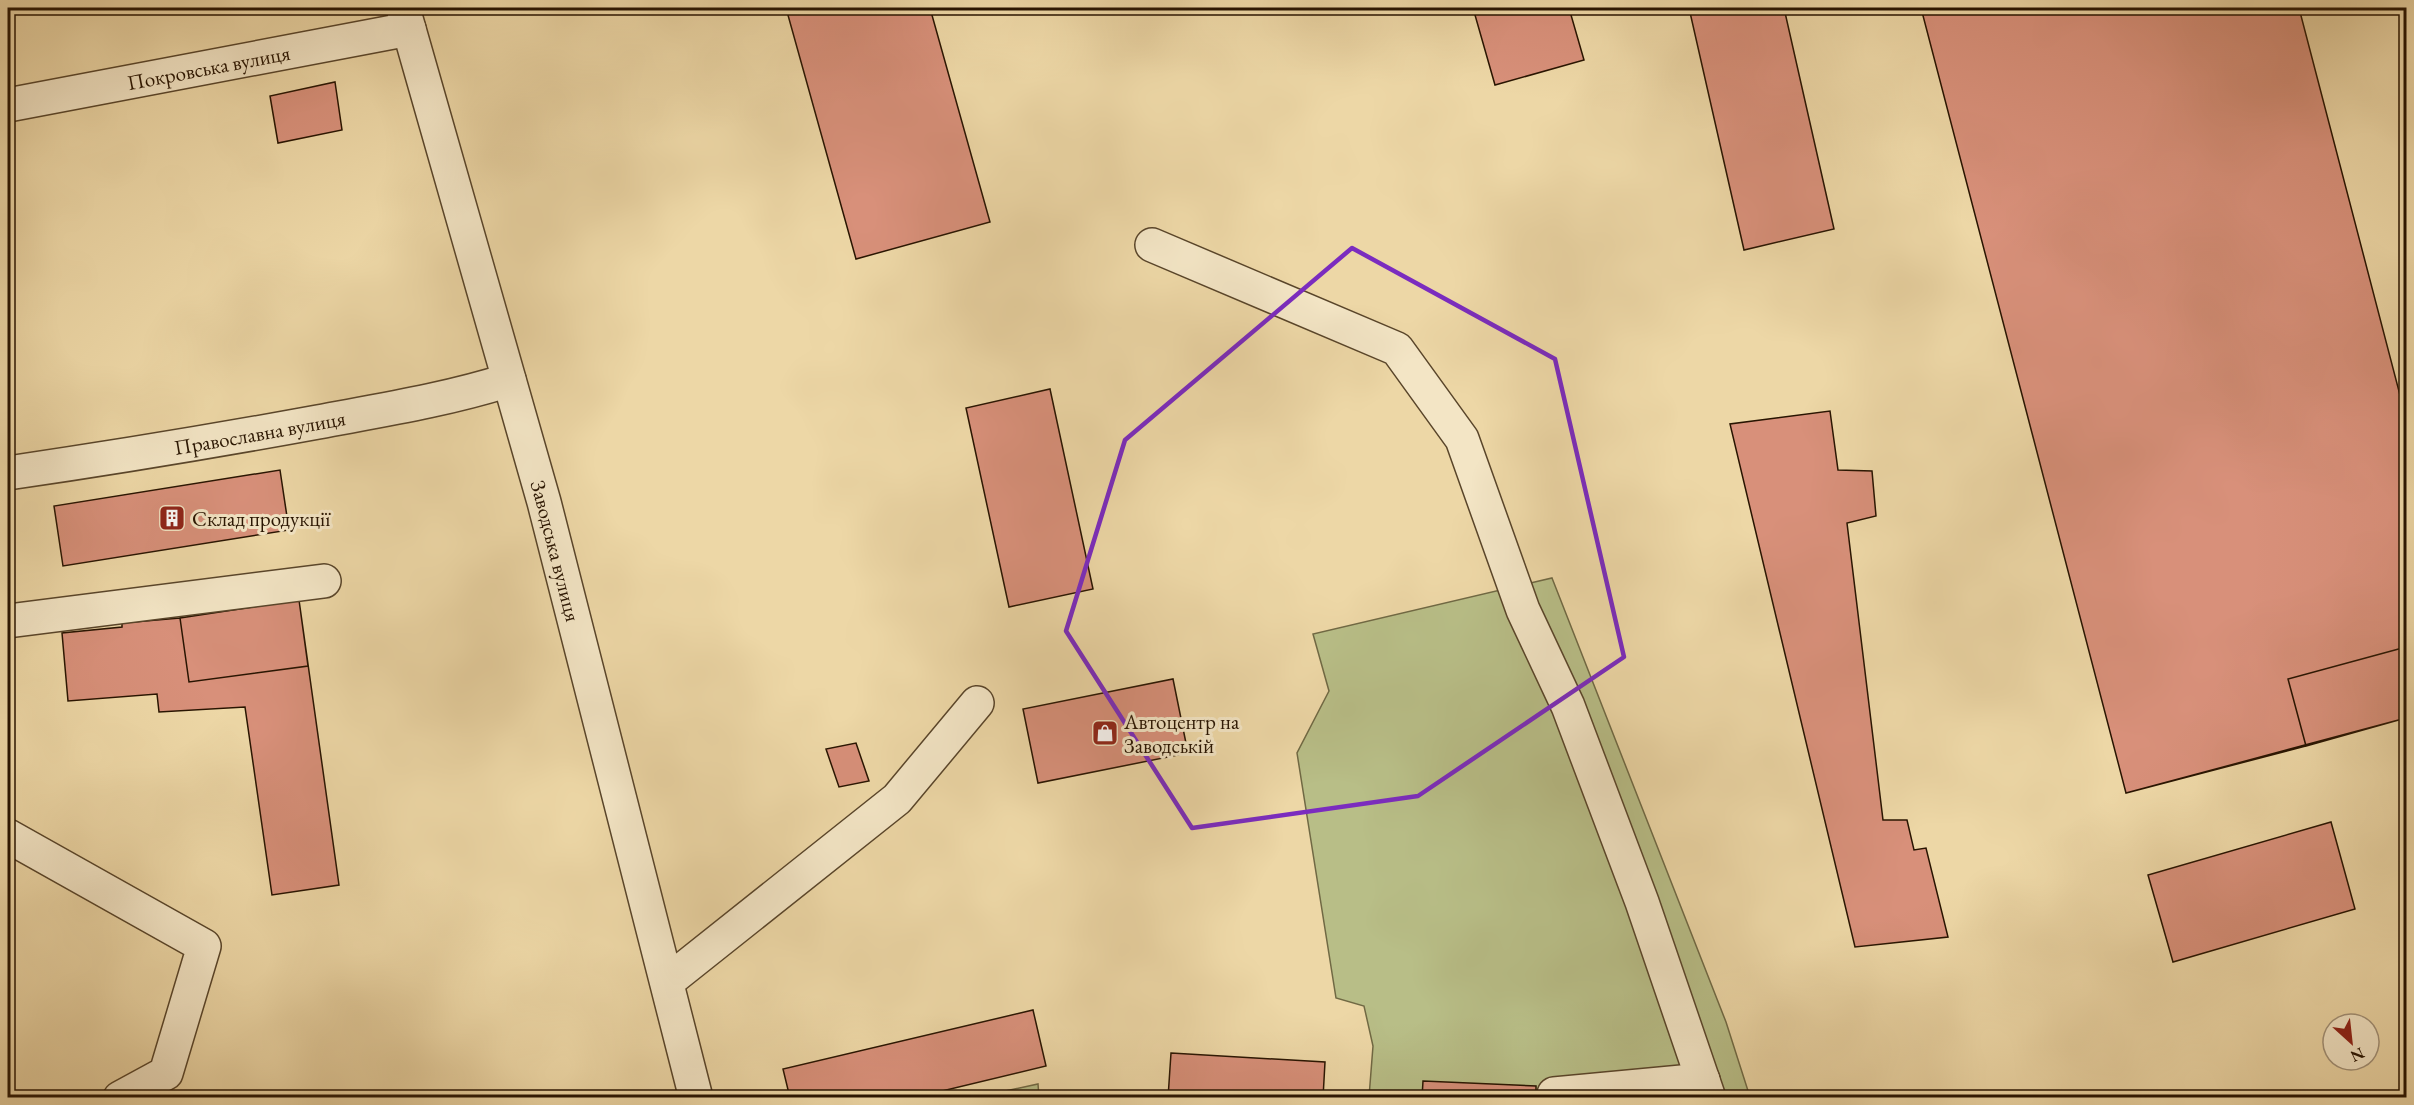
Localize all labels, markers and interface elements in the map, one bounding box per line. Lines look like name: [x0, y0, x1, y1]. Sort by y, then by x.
street label: Покровська вулиця: [125, 38, 292, 96]
street label: Православна вулиця: [172, 404, 347, 460]
street label: Заводська вулиця: [525, 477, 587, 624]
building icon: Склад продукції: [157, 503, 187, 533]
place label: Склад продукції: [192, 505, 331, 532]
place label: Автоцентр на Заводській: [1123, 708, 1240, 759]
shop icon: Автоцентр на Заводській: [1090, 718, 1120, 748]
north arrow: [2321, 1012, 2381, 1072]
text: N: [2347, 1043, 2368, 1067]

